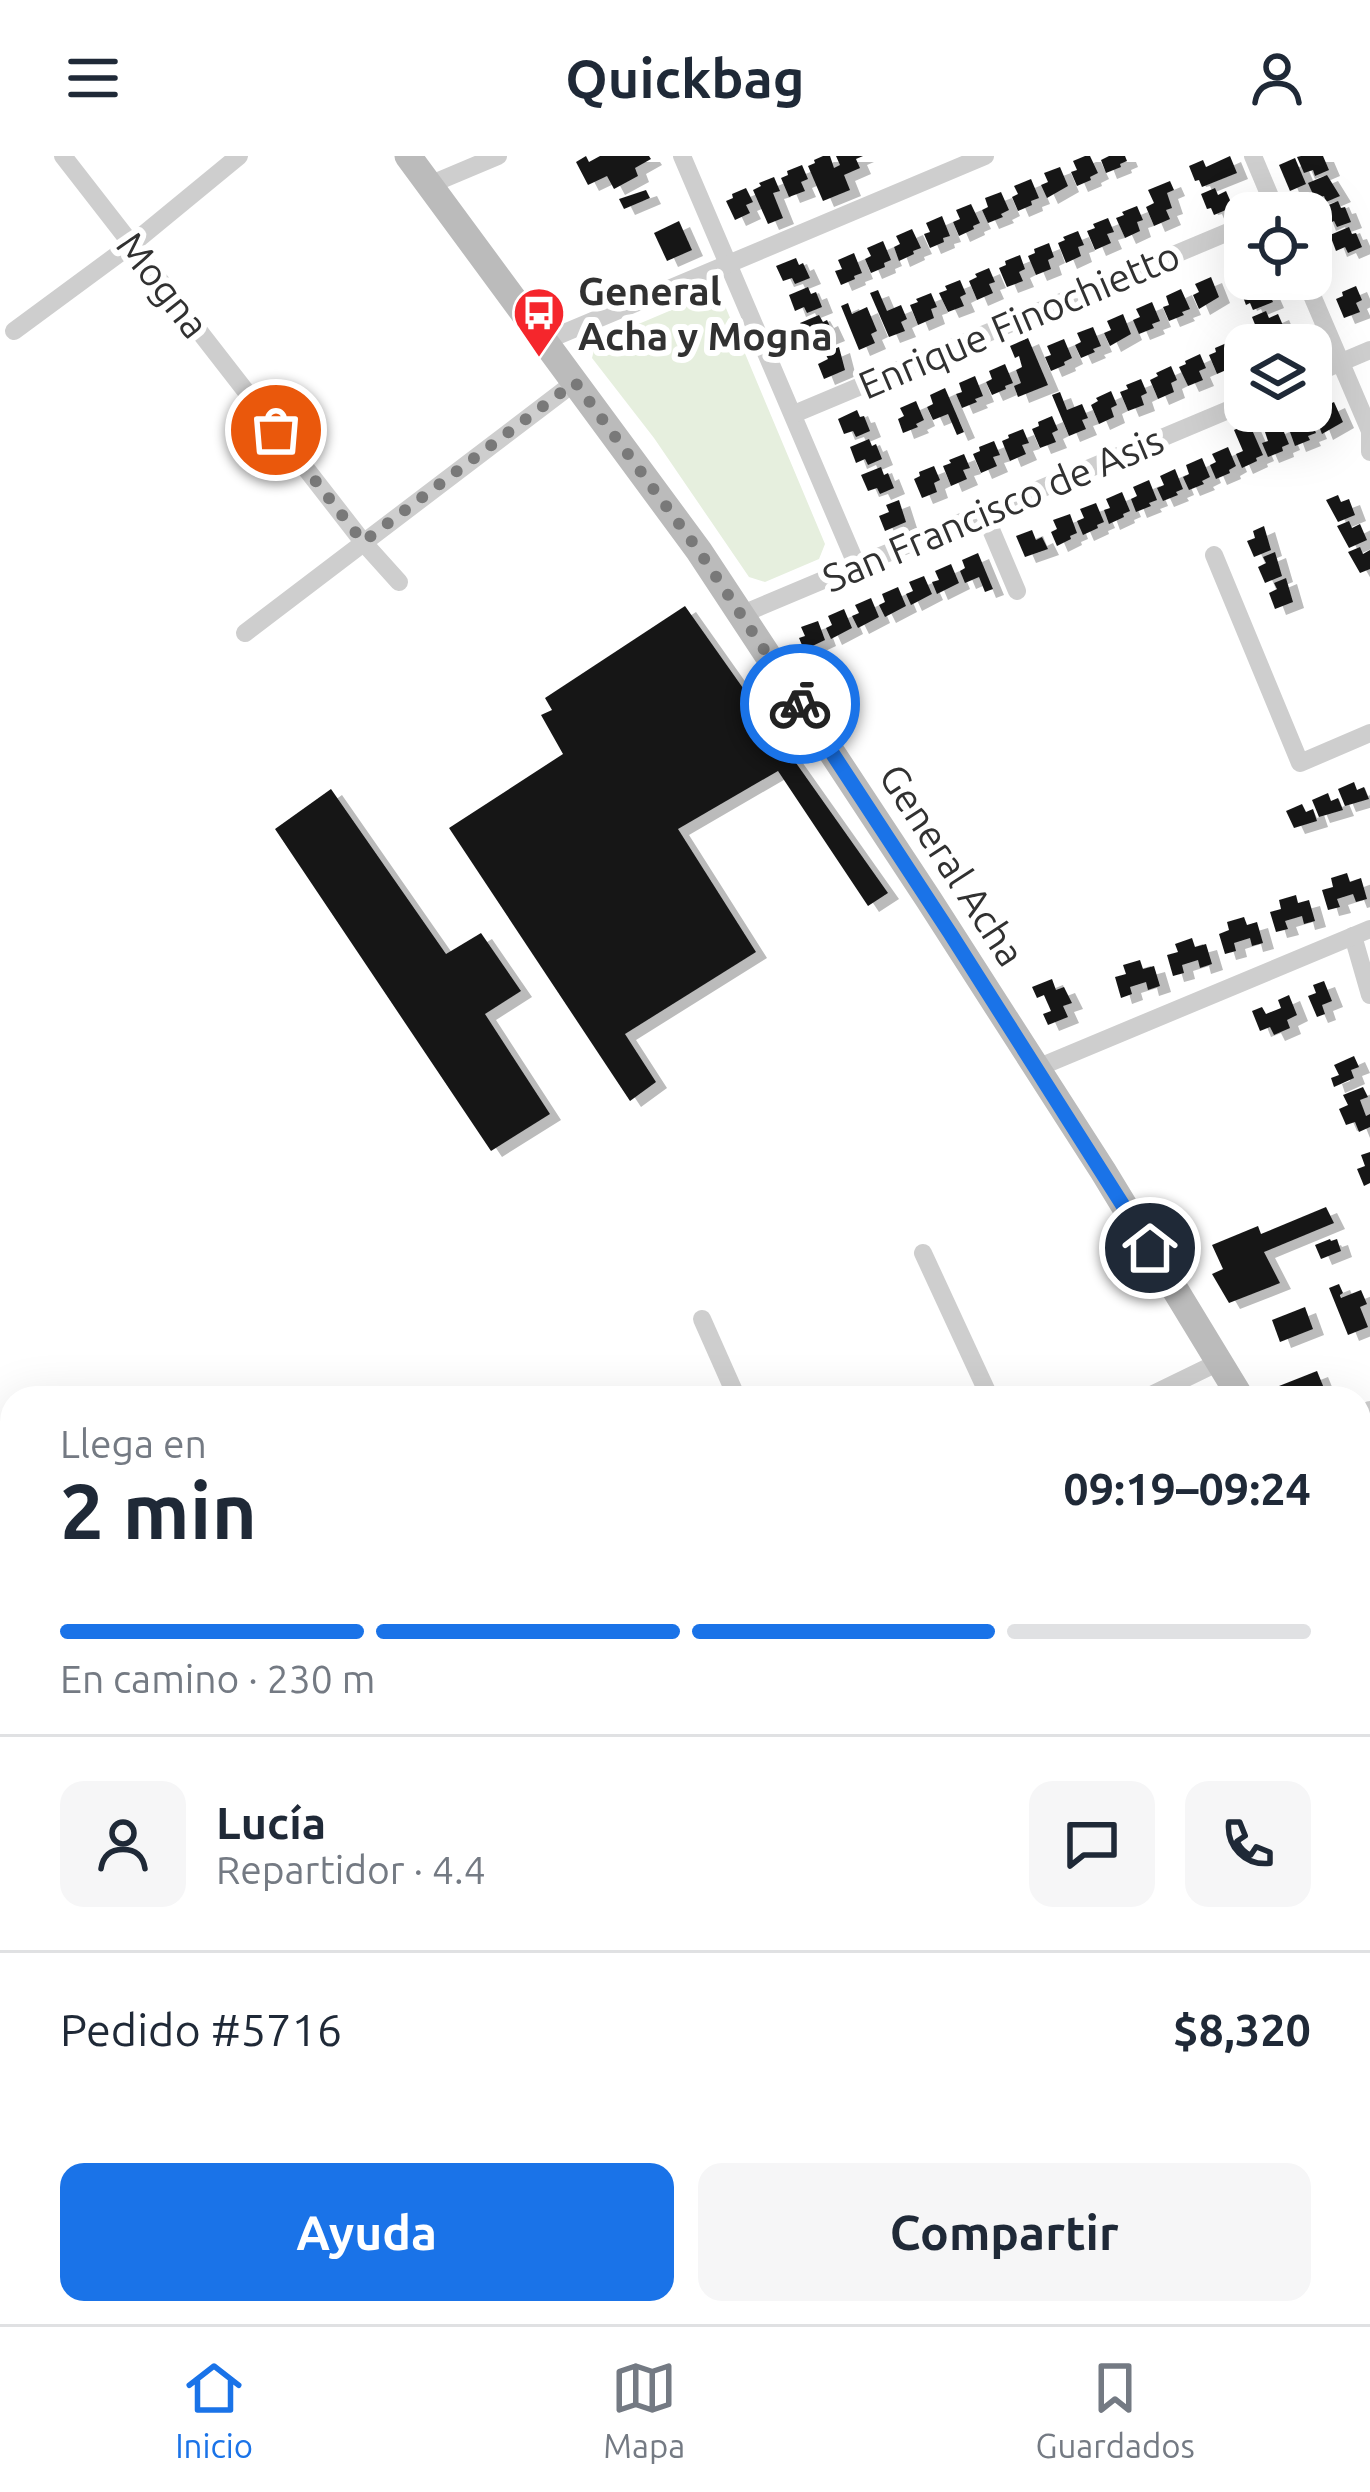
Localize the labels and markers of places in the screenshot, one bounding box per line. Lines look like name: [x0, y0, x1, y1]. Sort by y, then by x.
place label: General Acha y Mogna: [578, 269, 833, 357]
bus stop icon: General Acha y Mogna: [511, 285, 567, 359]
pin: [225, 379, 327, 481]
pin: [1099, 1197, 1201, 1299]

